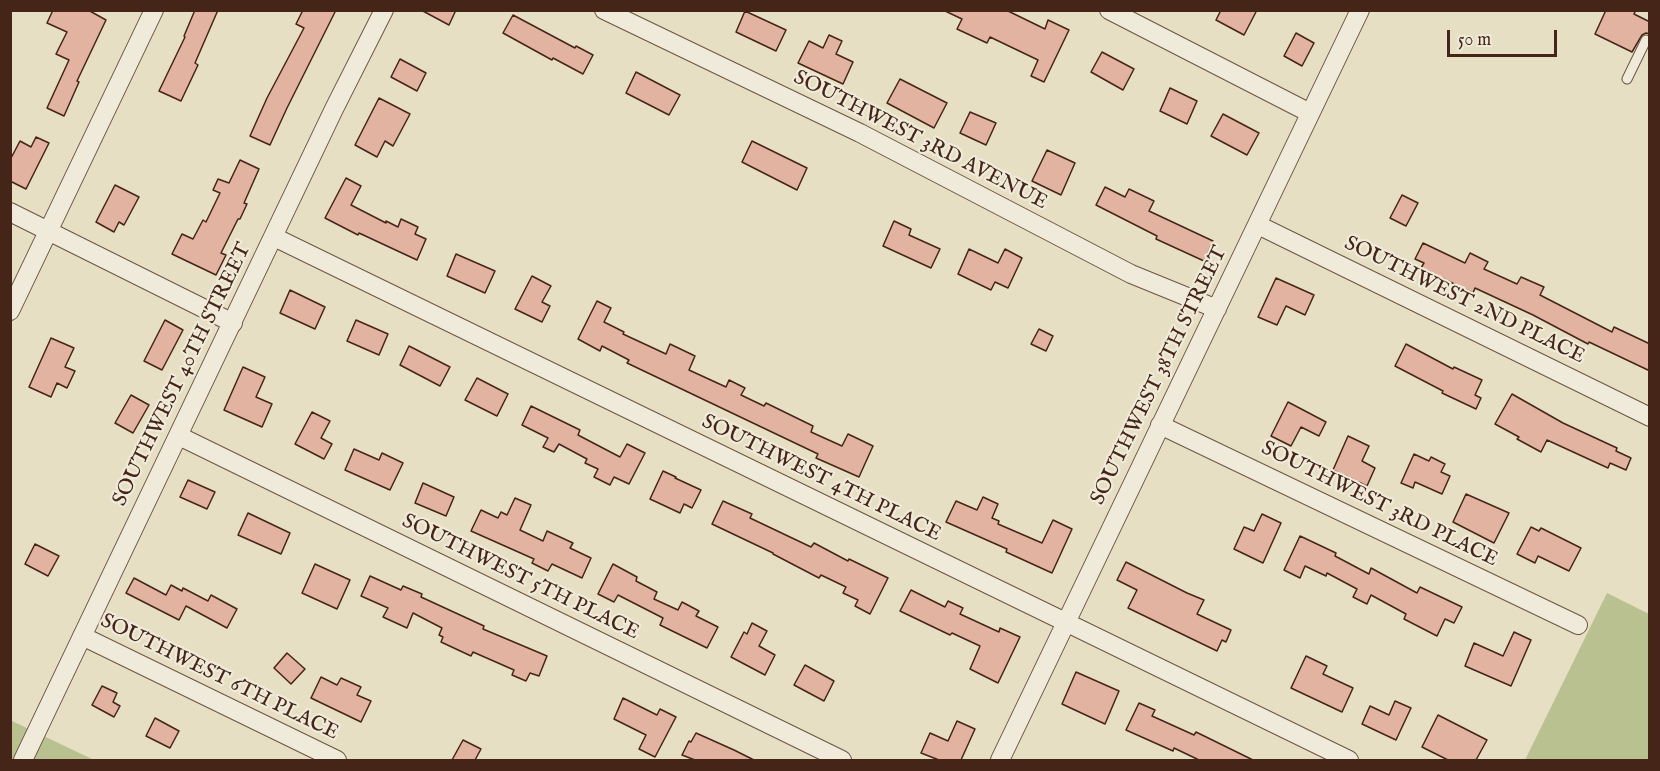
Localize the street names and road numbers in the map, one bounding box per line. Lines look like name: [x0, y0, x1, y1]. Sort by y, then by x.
street label: SOUTHWEST 3RD AVENUE: [789, 66, 1051, 216]
street label: SOUTHWEST 2ND PLACE: [1340, 232, 1588, 370]
street label: SOUTHWEST 40TH STREET: [108, 239, 258, 511]
street label: SOUTHWEST 38TH STREET: [1086, 242, 1234, 510]
street label: SOUTHWEST 4TH PLACE: [697, 410, 945, 548]
street label: SOUTHWEST 3RD PLACE: [1257, 437, 1501, 573]
street label: SOUTHWEST 5TH PLACE: [397, 510, 643, 646]
street label: SOUTHWEST 6TH PLACE: [96, 609, 342, 747]

